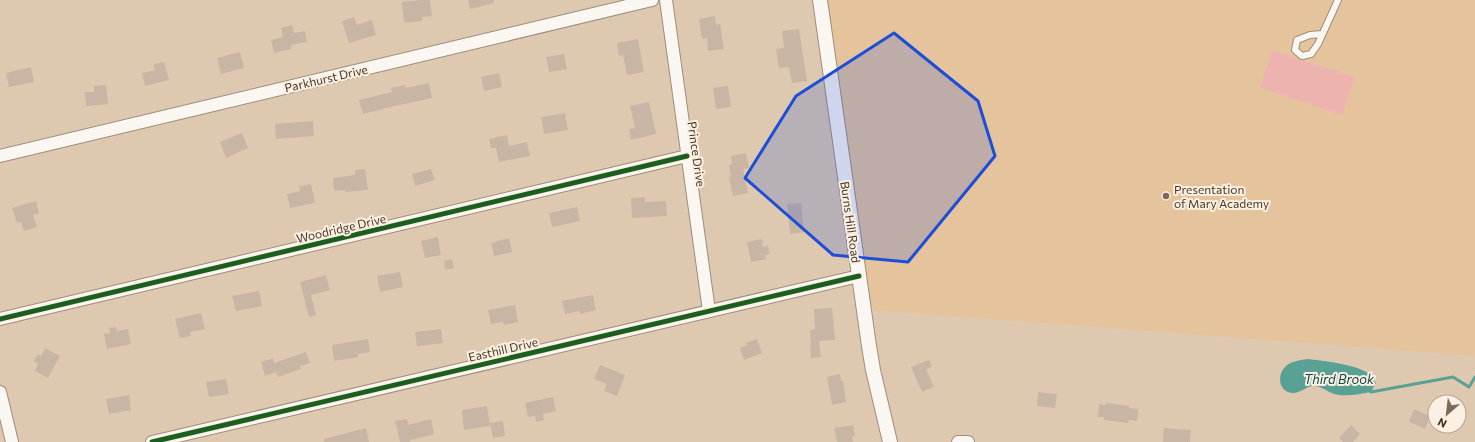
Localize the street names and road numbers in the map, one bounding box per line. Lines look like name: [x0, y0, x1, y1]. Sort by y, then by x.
street label: Parkhurst Drive: [283, 62, 369, 94]
street label: Prince Drive: [685, 120, 709, 188]
street label: Burns Hill Road: [838, 180, 864, 264]
street label: Woodridge Drive: [295, 211, 387, 245]
street label: Easthill Drive: [467, 334, 539, 364]

